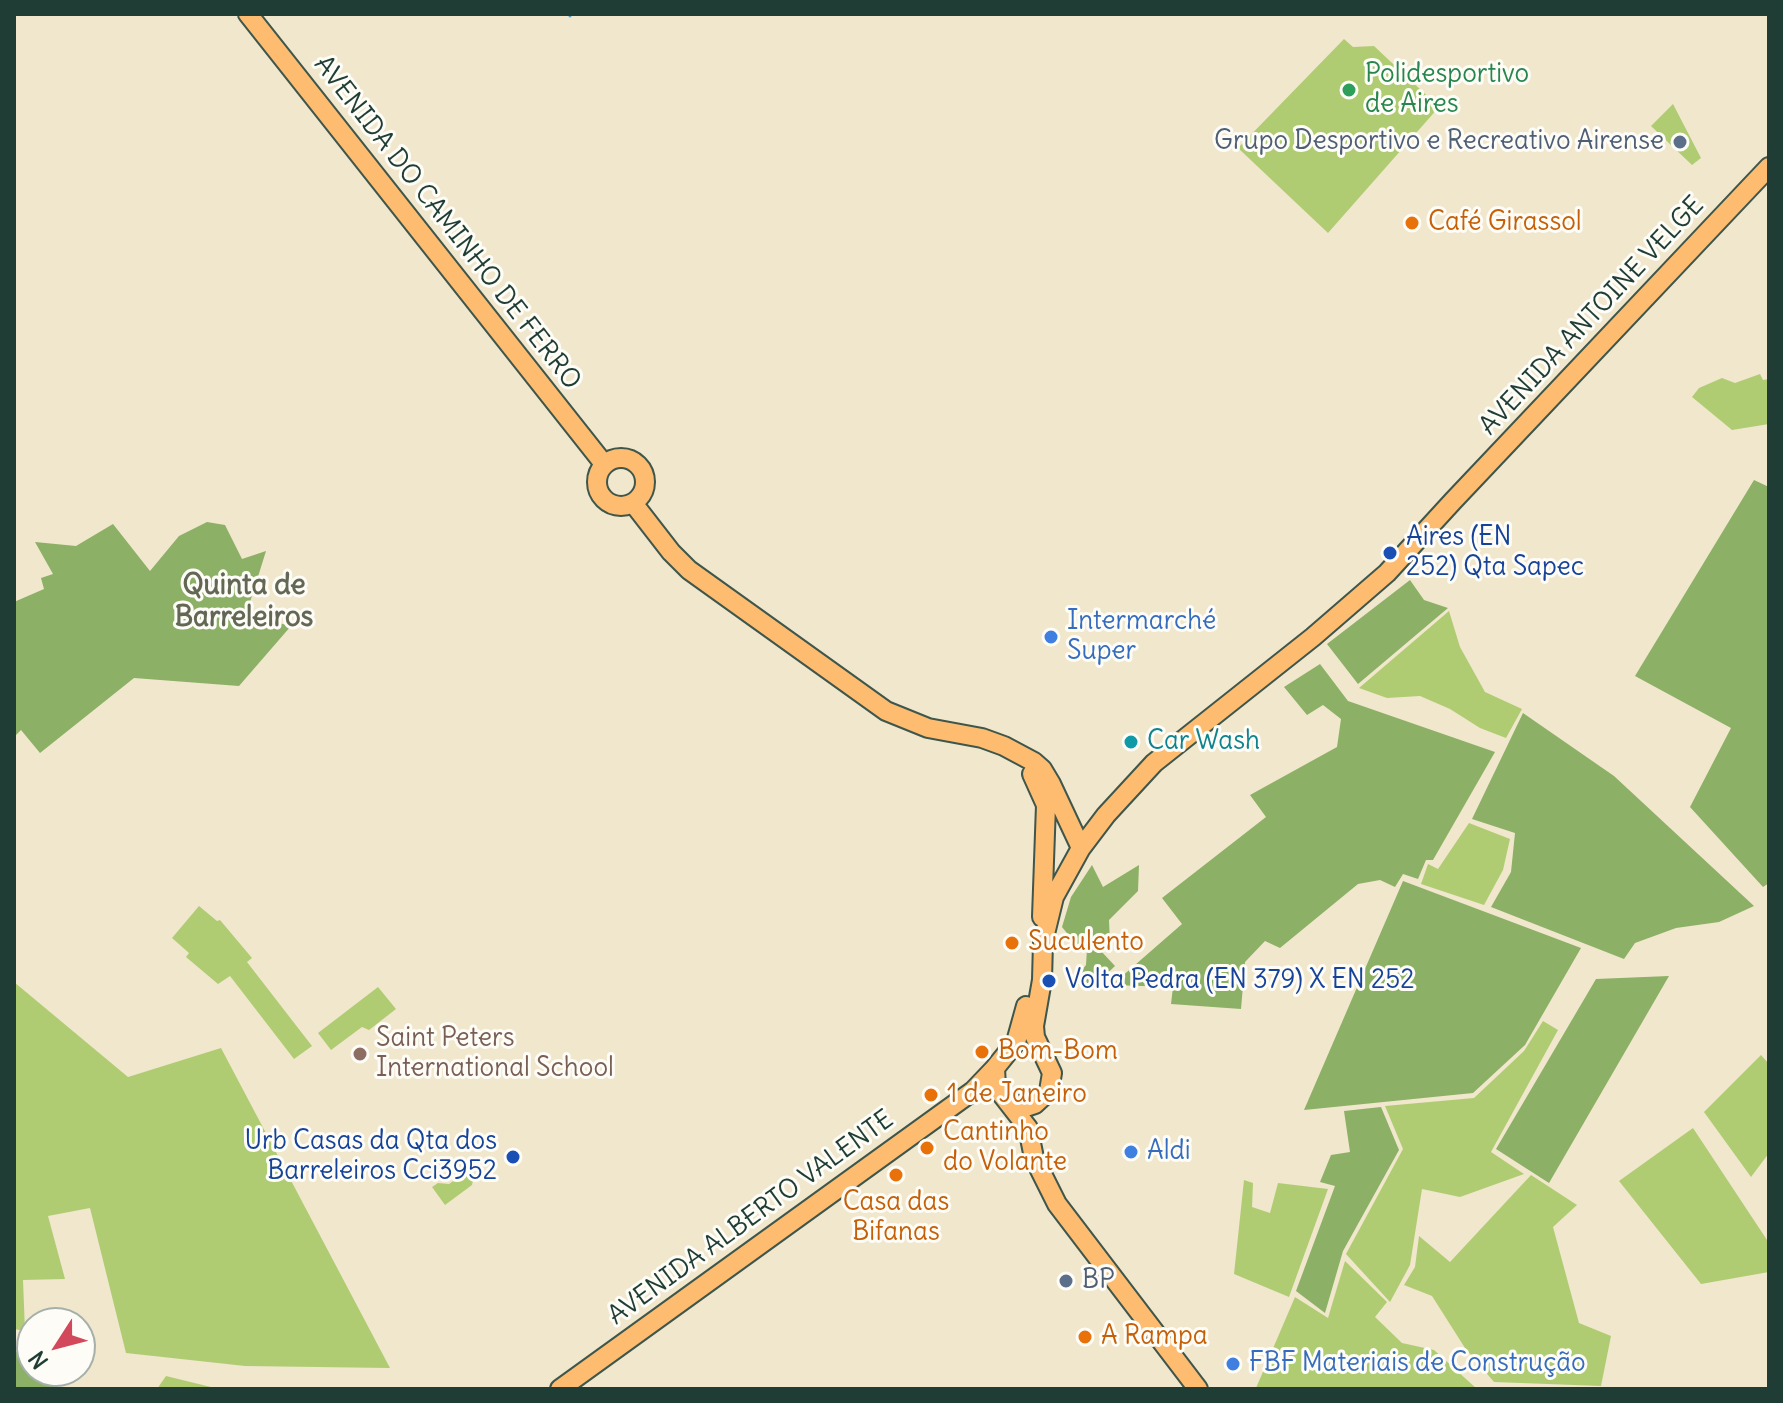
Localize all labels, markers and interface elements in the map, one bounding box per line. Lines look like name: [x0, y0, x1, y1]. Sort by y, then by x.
street label: AVENIDA DO CAMINHO DE FERRO: [307, 50, 587, 396]
place label: Polidesportivo de Aires: [1365, 59, 1529, 120]
marker: Polidesportivo de Aires: [1340, 81, 1358, 99]
place label: Grupo Desportivo e Recreativo Airense: [1214, 126, 1664, 158]
marker: Grupo Desportivo e Recreativo Airense: [1671, 133, 1689, 151]
street label: AVENIDA ANTOINE VELGE: [1473, 190, 1711, 442]
place label: Café Girassol: [1428, 207, 1582, 239]
marker: Café Girassol: [1403, 214, 1421, 232]
place label: Aires (EN 252) Qta Sapec: [1406, 522, 1584, 584]
marker: Aires (EN 252) Qta Sapec: [1381, 544, 1399, 562]
district label: Quinta de Barreleiros: [175, 569, 313, 635]
place label: Intermarché Super: [1067, 606, 1216, 668]
marker: Intermarché Super: [1042, 628, 1060, 646]
place label: Car Wash: [1147, 726, 1260, 758]
marker: Car Wash: [1122, 733, 1140, 751]
place label: Suculento: [1028, 927, 1144, 959]
marker: Suculento: [1003, 934, 1021, 952]
place label: Volta Pedra (EN 379) X EN 252: [1065, 965, 1414, 997]
marker: Volta Pedra (EN 379) X EN 252: [1040, 972, 1058, 990]
place label: Saint Peters International School: [376, 1023, 614, 1084]
place label: Bom-Bom: [998, 1036, 1118, 1068]
marker: Bom-Bom: [973, 1043, 991, 1061]
marker: Saint Peters International School: [351, 1045, 369, 1063]
place label: 1 de Janeiro: [947, 1079, 1087, 1111]
marker: 1 de Janeiro: [922, 1086, 940, 1104]
street label: AVENIDA ALBERTO VALENTE: [602, 1104, 900, 1332]
place label: Cantinho do Volante: [943, 1117, 1067, 1178]
place label: Urb Casas da Qta dos Barreleiros Cci3952: [244, 1126, 497, 1188]
place label: Aldi: [1147, 1136, 1191, 1168]
marker: Cantinho do Volante: [918, 1139, 936, 1157]
marker: Aldi: [1122, 1143, 1140, 1161]
marker: Urb Casas da Qta dos Barreleiros Cci3952: [504, 1148, 522, 1166]
marker: Casa das Bifanas: [887, 1166, 905, 1184]
place label: Casa das Bifanas: [843, 1187, 949, 1248]
place label: BP: [1082, 1265, 1115, 1297]
marker: BP: [1057, 1272, 1075, 1290]
north arrow: [16, 1307, 96, 1387]
place label: A Rampa: [1101, 1321, 1208, 1353]
marker: A Rampa: [1076, 1328, 1094, 1346]
text: N: [22, 1346, 54, 1374]
place label: FBF Materiais de Construção: [1249, 1348, 1585, 1380]
marker: FBF Materiais de Construção: [1224, 1355, 1242, 1373]

